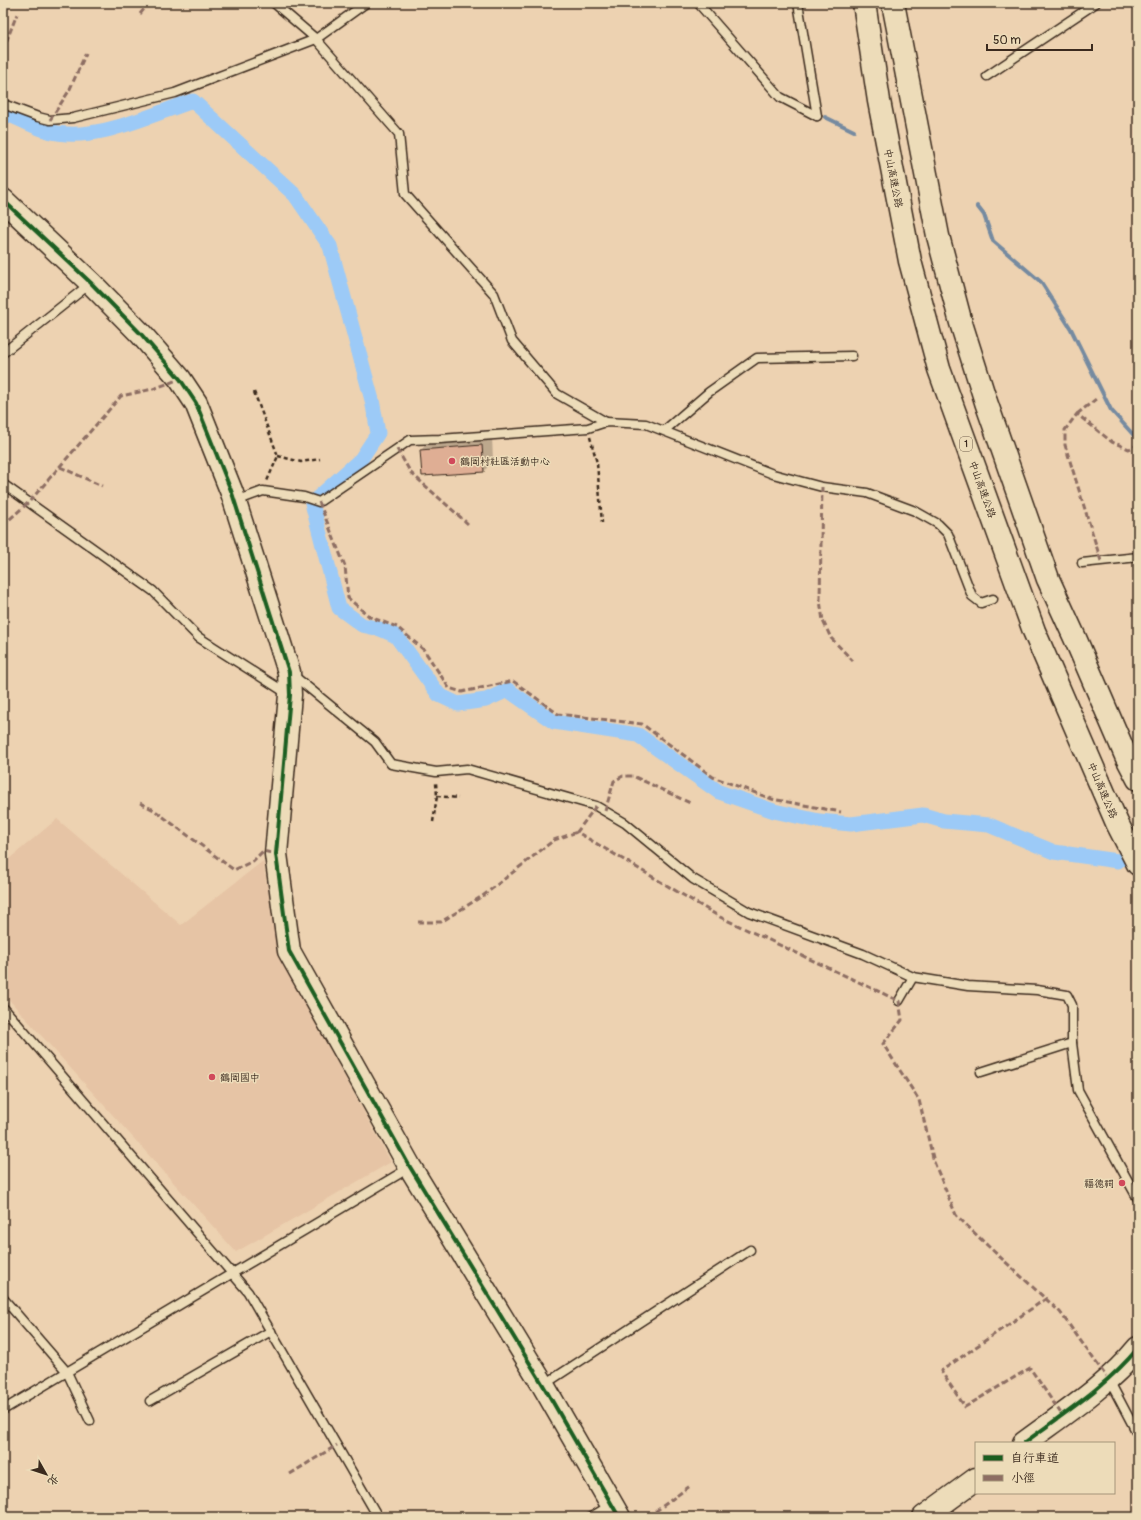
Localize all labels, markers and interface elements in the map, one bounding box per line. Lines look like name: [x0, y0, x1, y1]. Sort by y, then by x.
scale bar: [987, 26, 1092, 52]
text: 50 m: [993, 33, 1021, 48]
street label: 中山高速公路: [881, 148, 905, 209]
road number: 1: [960, 437, 972, 451]
marker: 鶴岡村社區活動中心: [447, 456, 457, 466]
place label: 鶴岡村社區活動中心: [460, 456, 550, 468]
street label: 中山高速公路: [966, 459, 998, 520]
street label: 中山高速公路: [1085, 760, 1119, 820]
marker: 鶴岡國中: [207, 1072, 217, 1082]
place label: 鶴岡國中: [220, 1072, 260, 1084]
place label: 福德祠: [1084, 1178, 1114, 1190]
marker: 福德祠: [1117, 1178, 1127, 1188]
legend: [975, 1442, 1115, 1494]
text: 自行車道: [1011, 1451, 1059, 1466]
north arrow: [26, 1454, 66, 1494]
text: 小徑: [1011, 1471, 1035, 1486]
text: 北: [45, 1472, 62, 1488]

